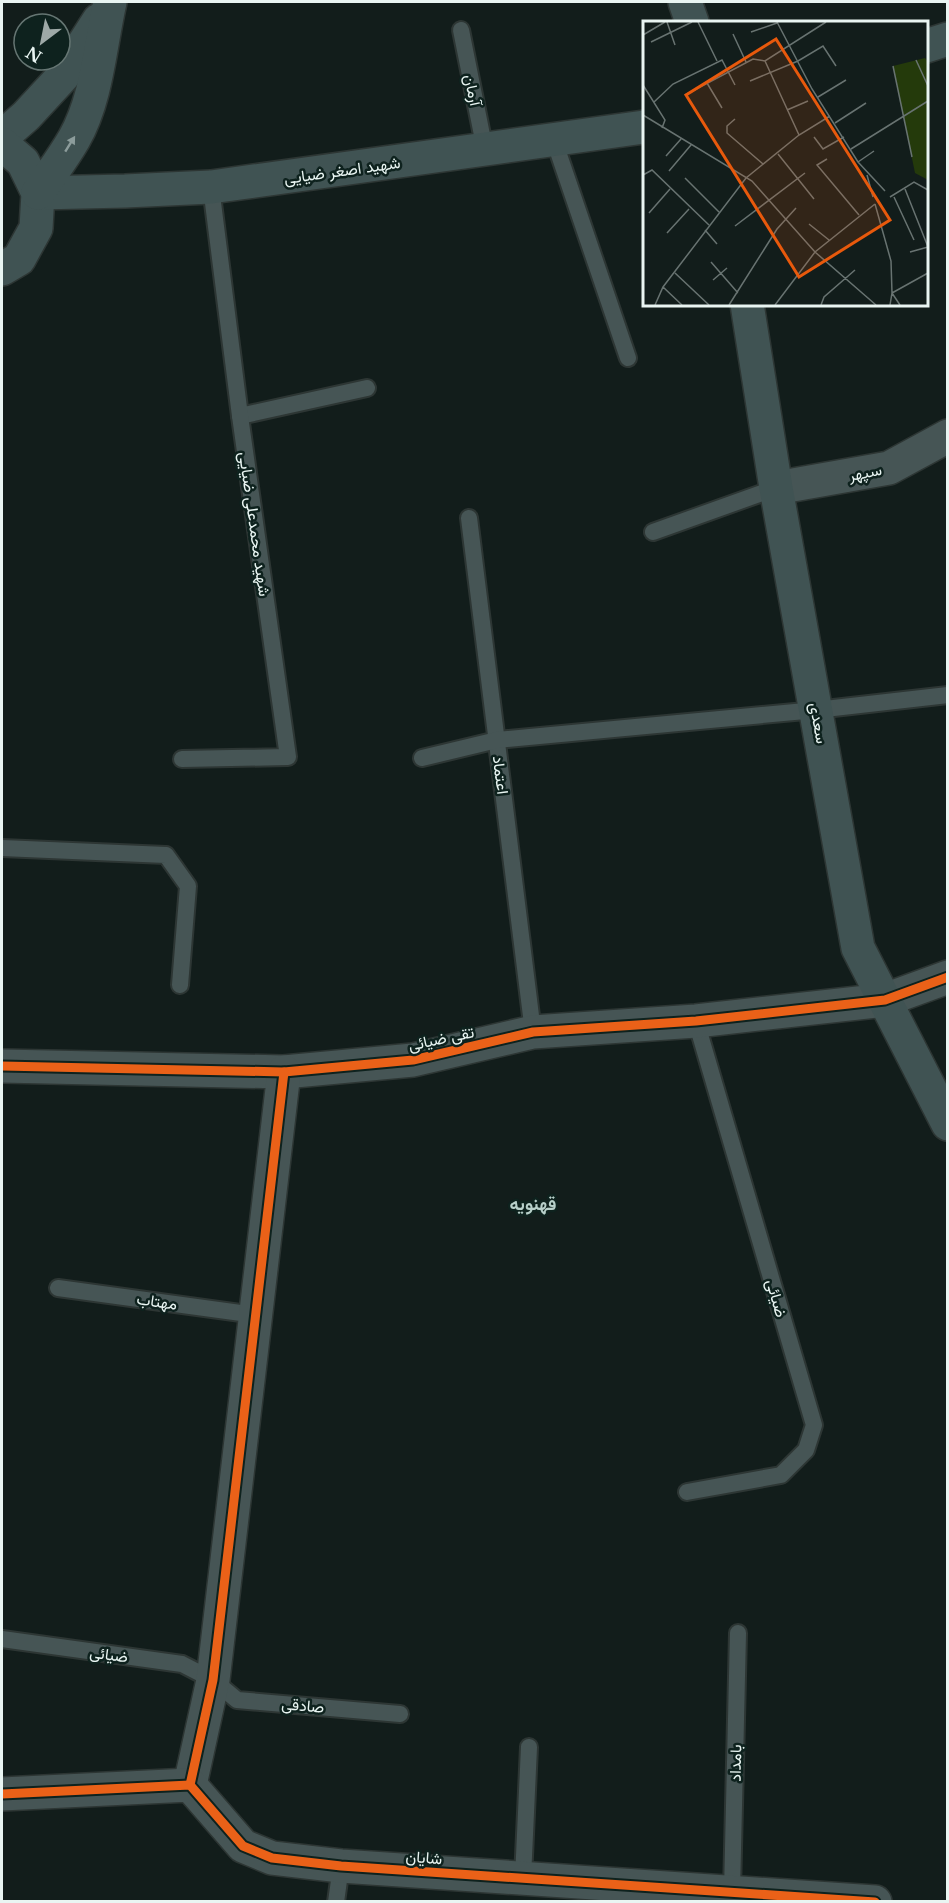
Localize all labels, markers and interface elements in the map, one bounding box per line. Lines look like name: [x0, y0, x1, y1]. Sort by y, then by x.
north arrow: [12, 12, 72, 72]
inset map: [643, 21, 928, 306]
text: N: [22, 42, 46, 67]
street label: آرمان: [459, 73, 486, 109]
one-way arrow: [65, 136, 76, 152]
street label: شهید اصغر ضیایی: [282, 152, 402, 189]
street label: شهید محمدعلی ضیایی: [234, 450, 275, 598]
street label: سپهر: [846, 459, 884, 487]
street label: سعدی: [805, 701, 832, 745]
street label: اعتماد: [489, 755, 513, 795]
street label: تقی ضیائی: [406, 1021, 476, 1056]
district label: قهنویه: [510, 1193, 556, 1215]
street label: ضیائی: [761, 1277, 792, 1320]
street label: مهتاب: [135, 1288, 179, 1315]
street label: ضیائی: [88, 1641, 130, 1668]
street label: صادقی: [281, 1693, 325, 1718]
street label: بامداد: [725, 1744, 745, 1782]
street label: شایان: [405, 1846, 443, 1868]

